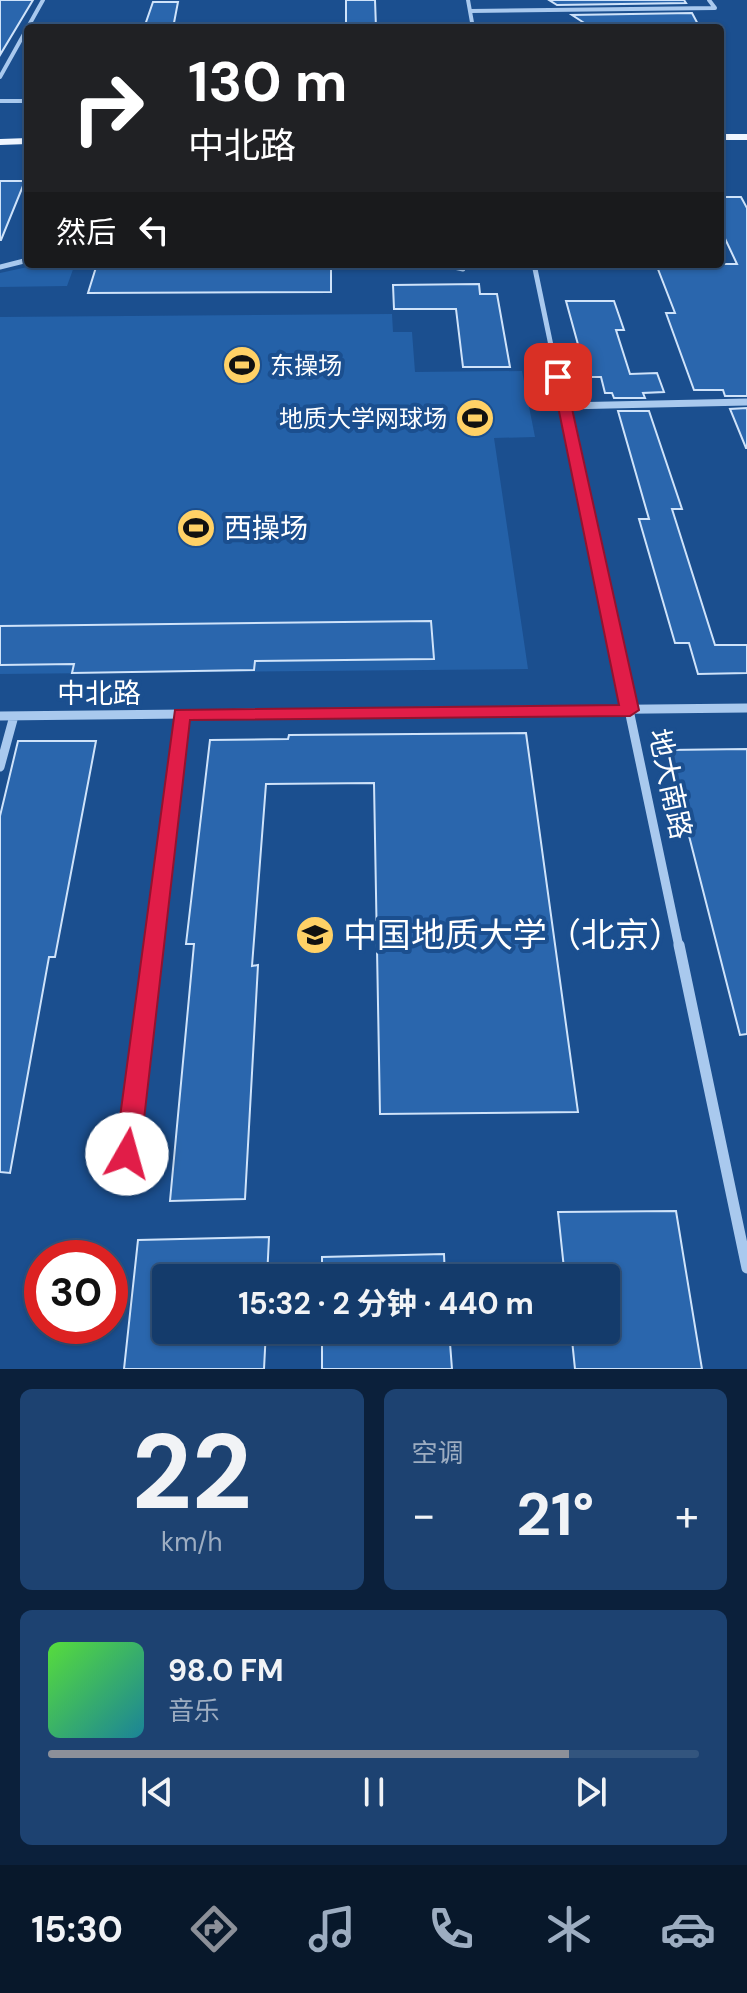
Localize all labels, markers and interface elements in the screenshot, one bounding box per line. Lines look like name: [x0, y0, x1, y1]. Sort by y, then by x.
text: 130 m: [188, 45, 347, 118]
icon: right: [56, 56, 160, 160]
text: 中北路: [188, 122, 296, 169]
icon: left: [132, 208, 176, 252]
text: 然后: [56, 213, 116, 252]
pin: [524, 343, 592, 411]
sports icon: 东操场: [221, 344, 263, 386]
place label: 东操场: [270, 350, 342, 381]
icon: arrive: [536, 355, 580, 399]
sports icon: 地质大学网球场: [454, 397, 496, 439]
place label: 地质大学网球场: [279, 403, 447, 434]
sports icon: 西操场: [175, 507, 217, 549]
place label: 西操场: [224, 510, 308, 547]
street label: 中北路: [57, 675, 141, 712]
street label: 地大南路: [640, 725, 700, 843]
place label: 中国地质大学（北京）: [343, 913, 683, 958]
school or university icon: 中国地质大学（北京）: [294, 914, 336, 956]
position arrow: [85, 1112, 169, 1196]
speed limit sign: 30: [24, 1240, 128, 1344]
text: 15:32 · 2 分钟 · 440 m: [238, 1284, 534, 1323]
text: 22: [132, 1405, 252, 1540]
text: 空调: [412, 1436, 464, 1470]
text: 21°: [516, 1475, 594, 1554]
text: −: [412, 1486, 436, 1544]
text: +: [675, 1486, 699, 1544]
text: km/h: [161, 1525, 222, 1559]
text: 98.0 FM: [168, 1651, 284, 1690]
text: 音乐: [168, 1694, 220, 1728]
icon: previous: [135, 1770, 179, 1814]
icon: pause: [352, 1770, 396, 1814]
icon: next: [569, 1770, 613, 1814]
icon: directions: [186, 1901, 242, 1957]
icon: music: [304, 1901, 360, 1957]
icon: phone: [423, 1901, 479, 1957]
icon: climate: [541, 1901, 597, 1957]
icon: car: [660, 1901, 716, 1957]
text: 15:30: [31, 1906, 123, 1953]

